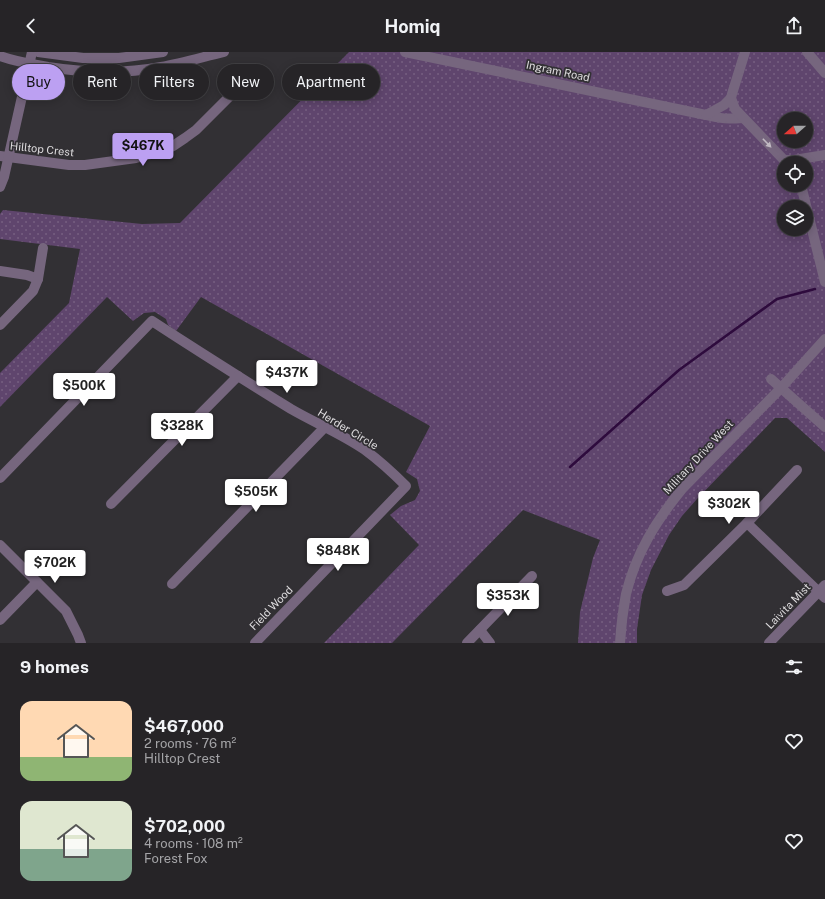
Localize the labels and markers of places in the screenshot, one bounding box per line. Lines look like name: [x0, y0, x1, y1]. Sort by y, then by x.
pin: $467K: [115, 133, 171, 167]
pin: $437K: [259, 360, 315, 394]
pin: $500K: [56, 373, 112, 407]
pin: $328K: [154, 413, 210, 447]
pin: $505K: [228, 479, 284, 513]
pin: $302K: [701, 491, 757, 525]
pin: $848K: [310, 538, 366, 572]
pin: $702K: [27, 550, 83, 584]
pin: $353K: [480, 583, 536, 617]

